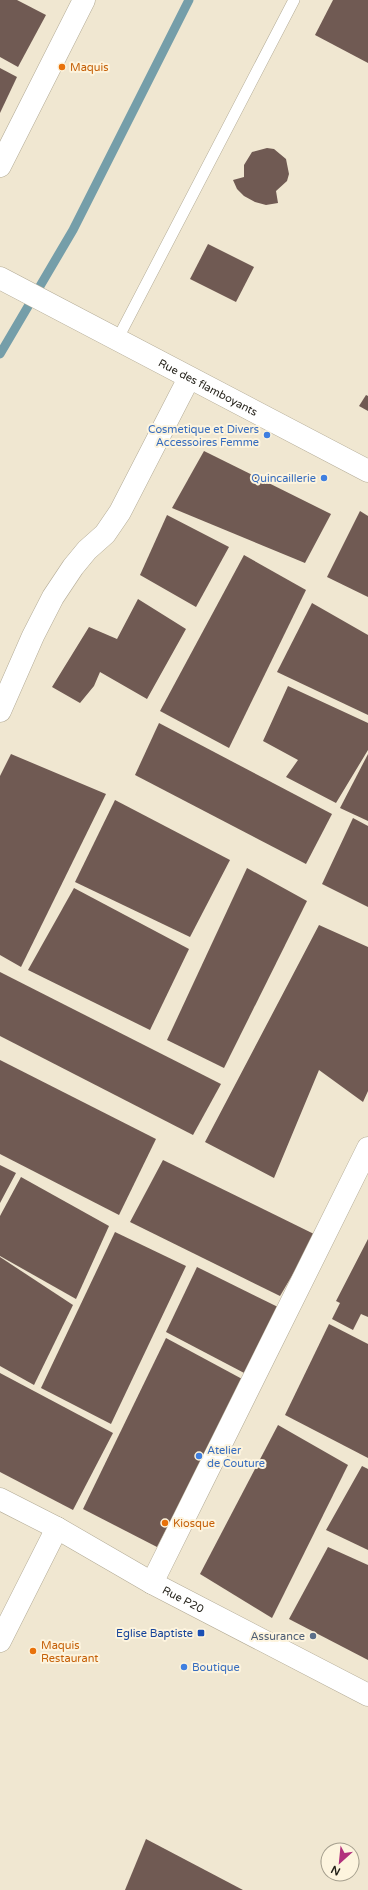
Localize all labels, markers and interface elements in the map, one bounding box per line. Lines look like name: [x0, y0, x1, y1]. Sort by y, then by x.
place label: Maquis: [70, 61, 108, 74]
marker: Maquis: [57, 62, 67, 72]
street label: Rue des flamboyants: [156, 356, 260, 419]
place label: Cosmetique et Divers Accessoires Femme: [148, 423, 259, 449]
marker: Cosmetique et Divers Accessoires Femme: [262, 430, 272, 440]
place label: Quincaillerie: [251, 472, 316, 485]
marker: Quincaillerie: [319, 473, 329, 483]
place label: Atelier de Couture: [207, 1444, 265, 1470]
marker: Atelier de Couture: [194, 1451, 204, 1461]
place label: Kiosque: [173, 1517, 215, 1530]
marker: Kiosque: [160, 1518, 170, 1528]
street label: Rue P20: [160, 1584, 206, 1616]
place label: Eglise Baptiste: [116, 1627, 193, 1640]
marker: Eglise Baptiste: [196, 1628, 206, 1638]
place label: Assurance: [250, 1630, 305, 1643]
marker: Assurance: [308, 1631, 318, 1641]
place label: Maquis Restaurant: [41, 1639, 99, 1665]
marker: Maquis Restaurant: [28, 1646, 38, 1656]
place label: Boutique: [192, 1661, 240, 1674]
marker: Boutique: [179, 1662, 189, 1672]
north arrow: [320, 1842, 360, 1882]
text: N: [329, 1863, 343, 1878]

